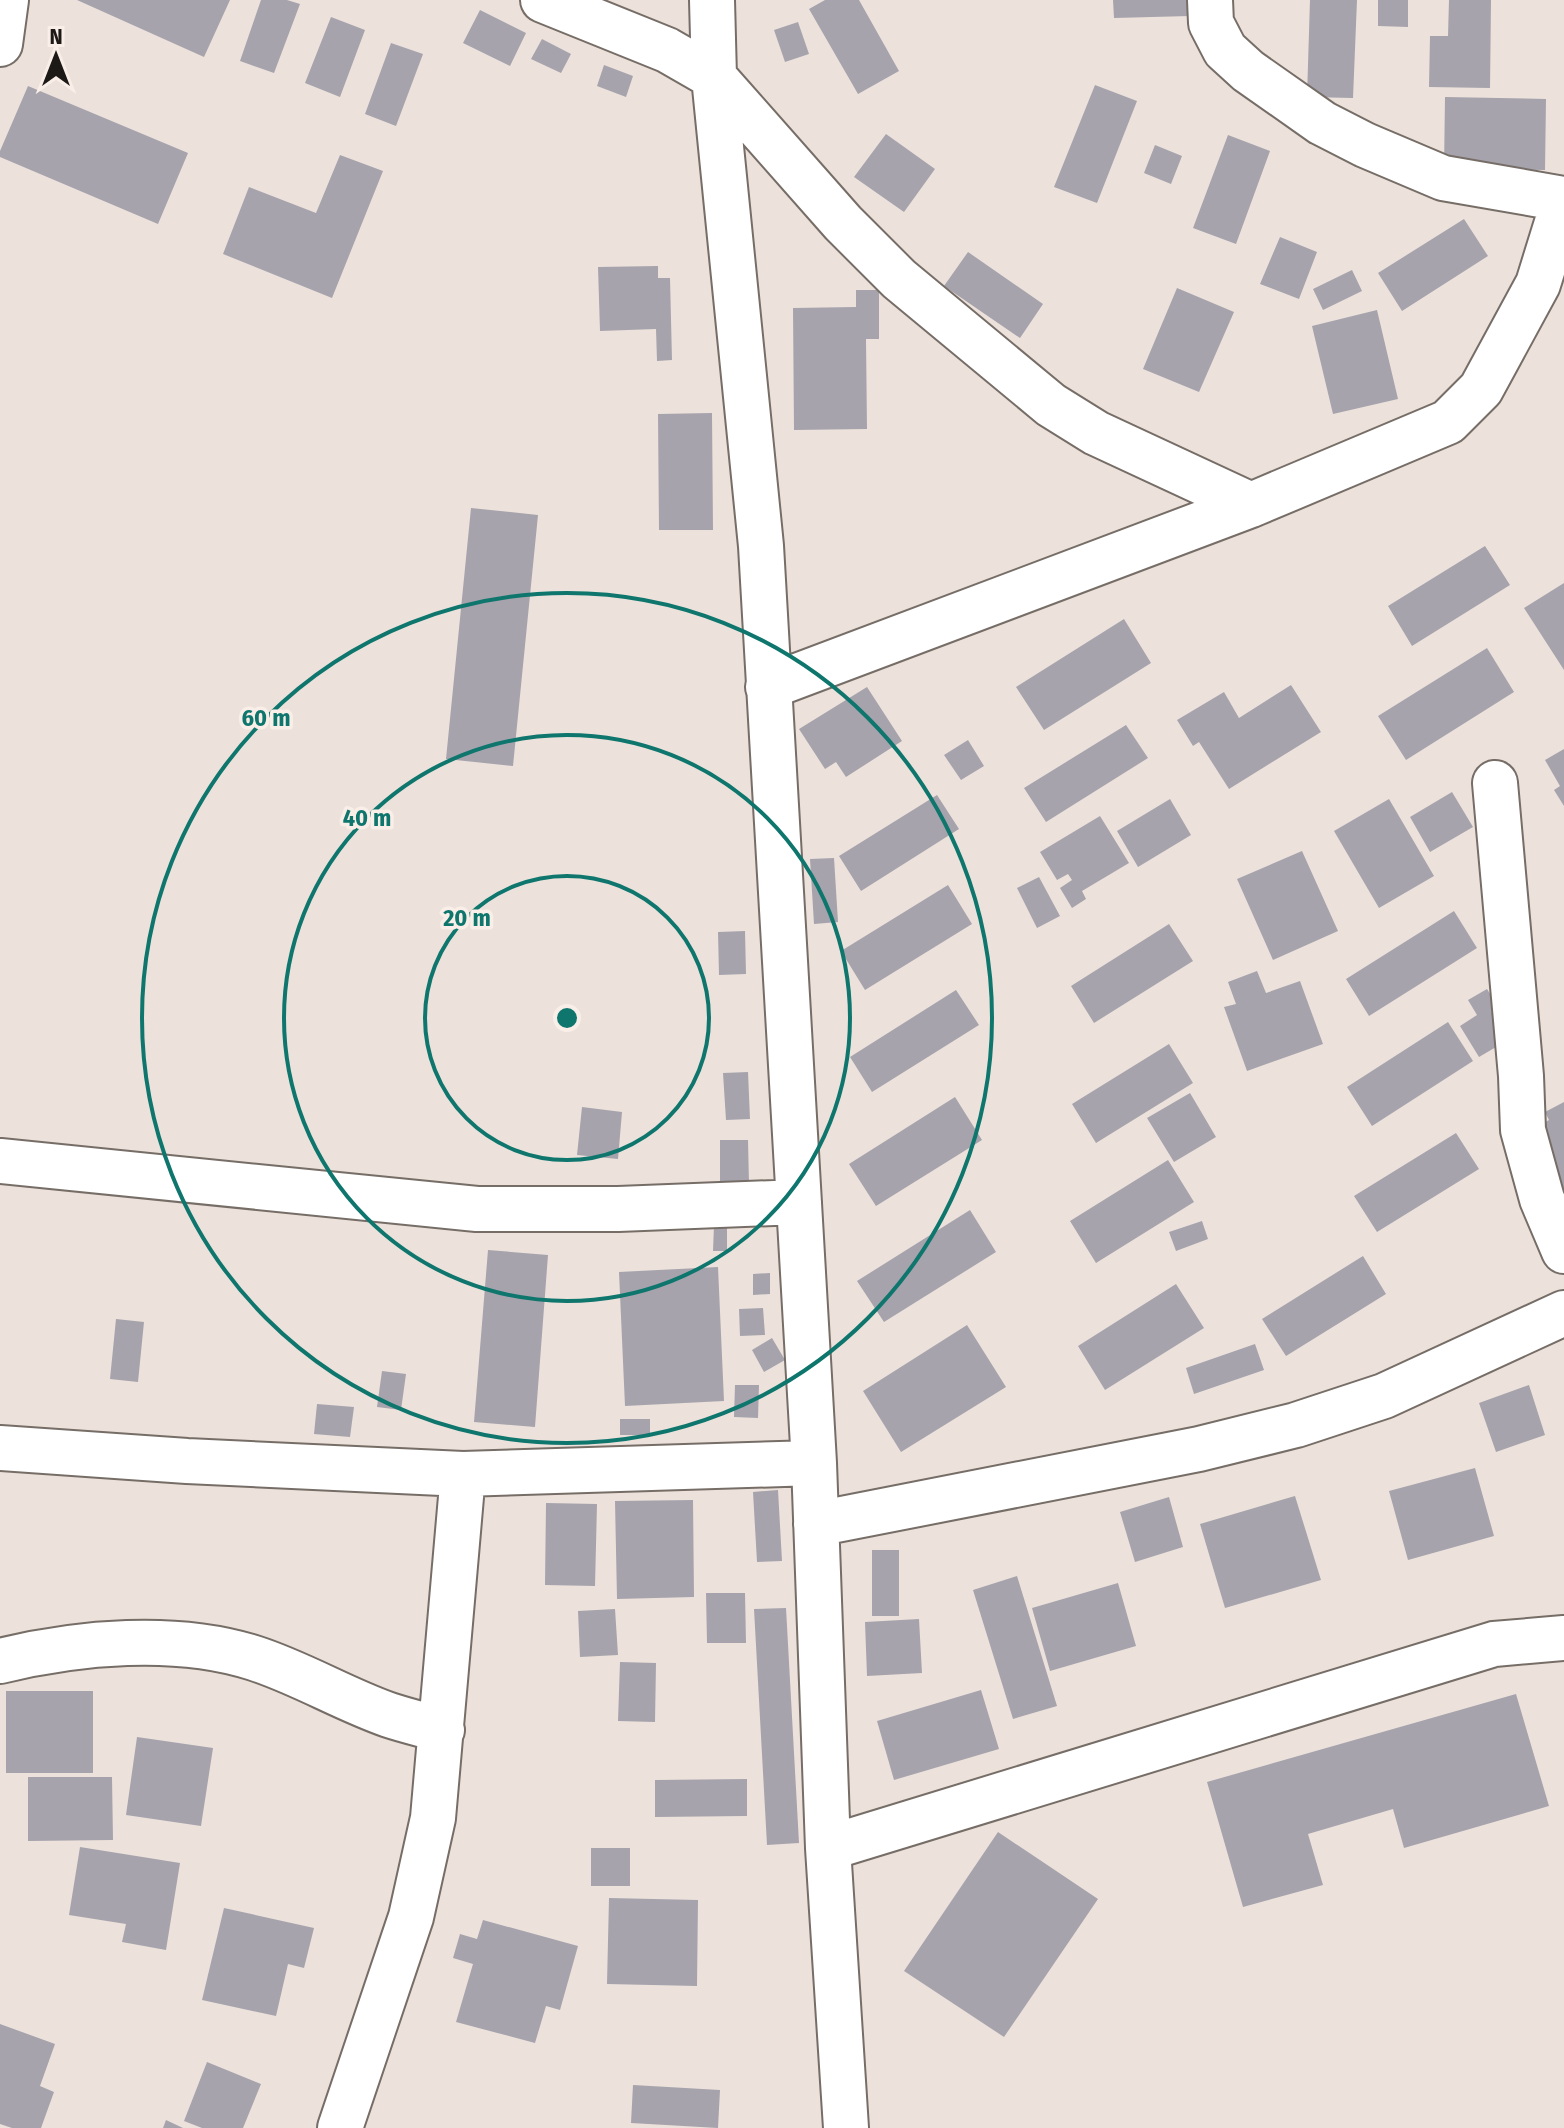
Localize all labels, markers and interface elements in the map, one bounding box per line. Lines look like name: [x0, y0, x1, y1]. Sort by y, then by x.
north arrow: [16, 16, 96, 96]
text: N: [49, 23, 63, 50]
text: 60 m: [242, 704, 290, 732]
text: 40 m: [343, 804, 391, 832]
text: 20 m: [442, 904, 491, 932]
centre of rings: [553, 1004, 581, 1032]

